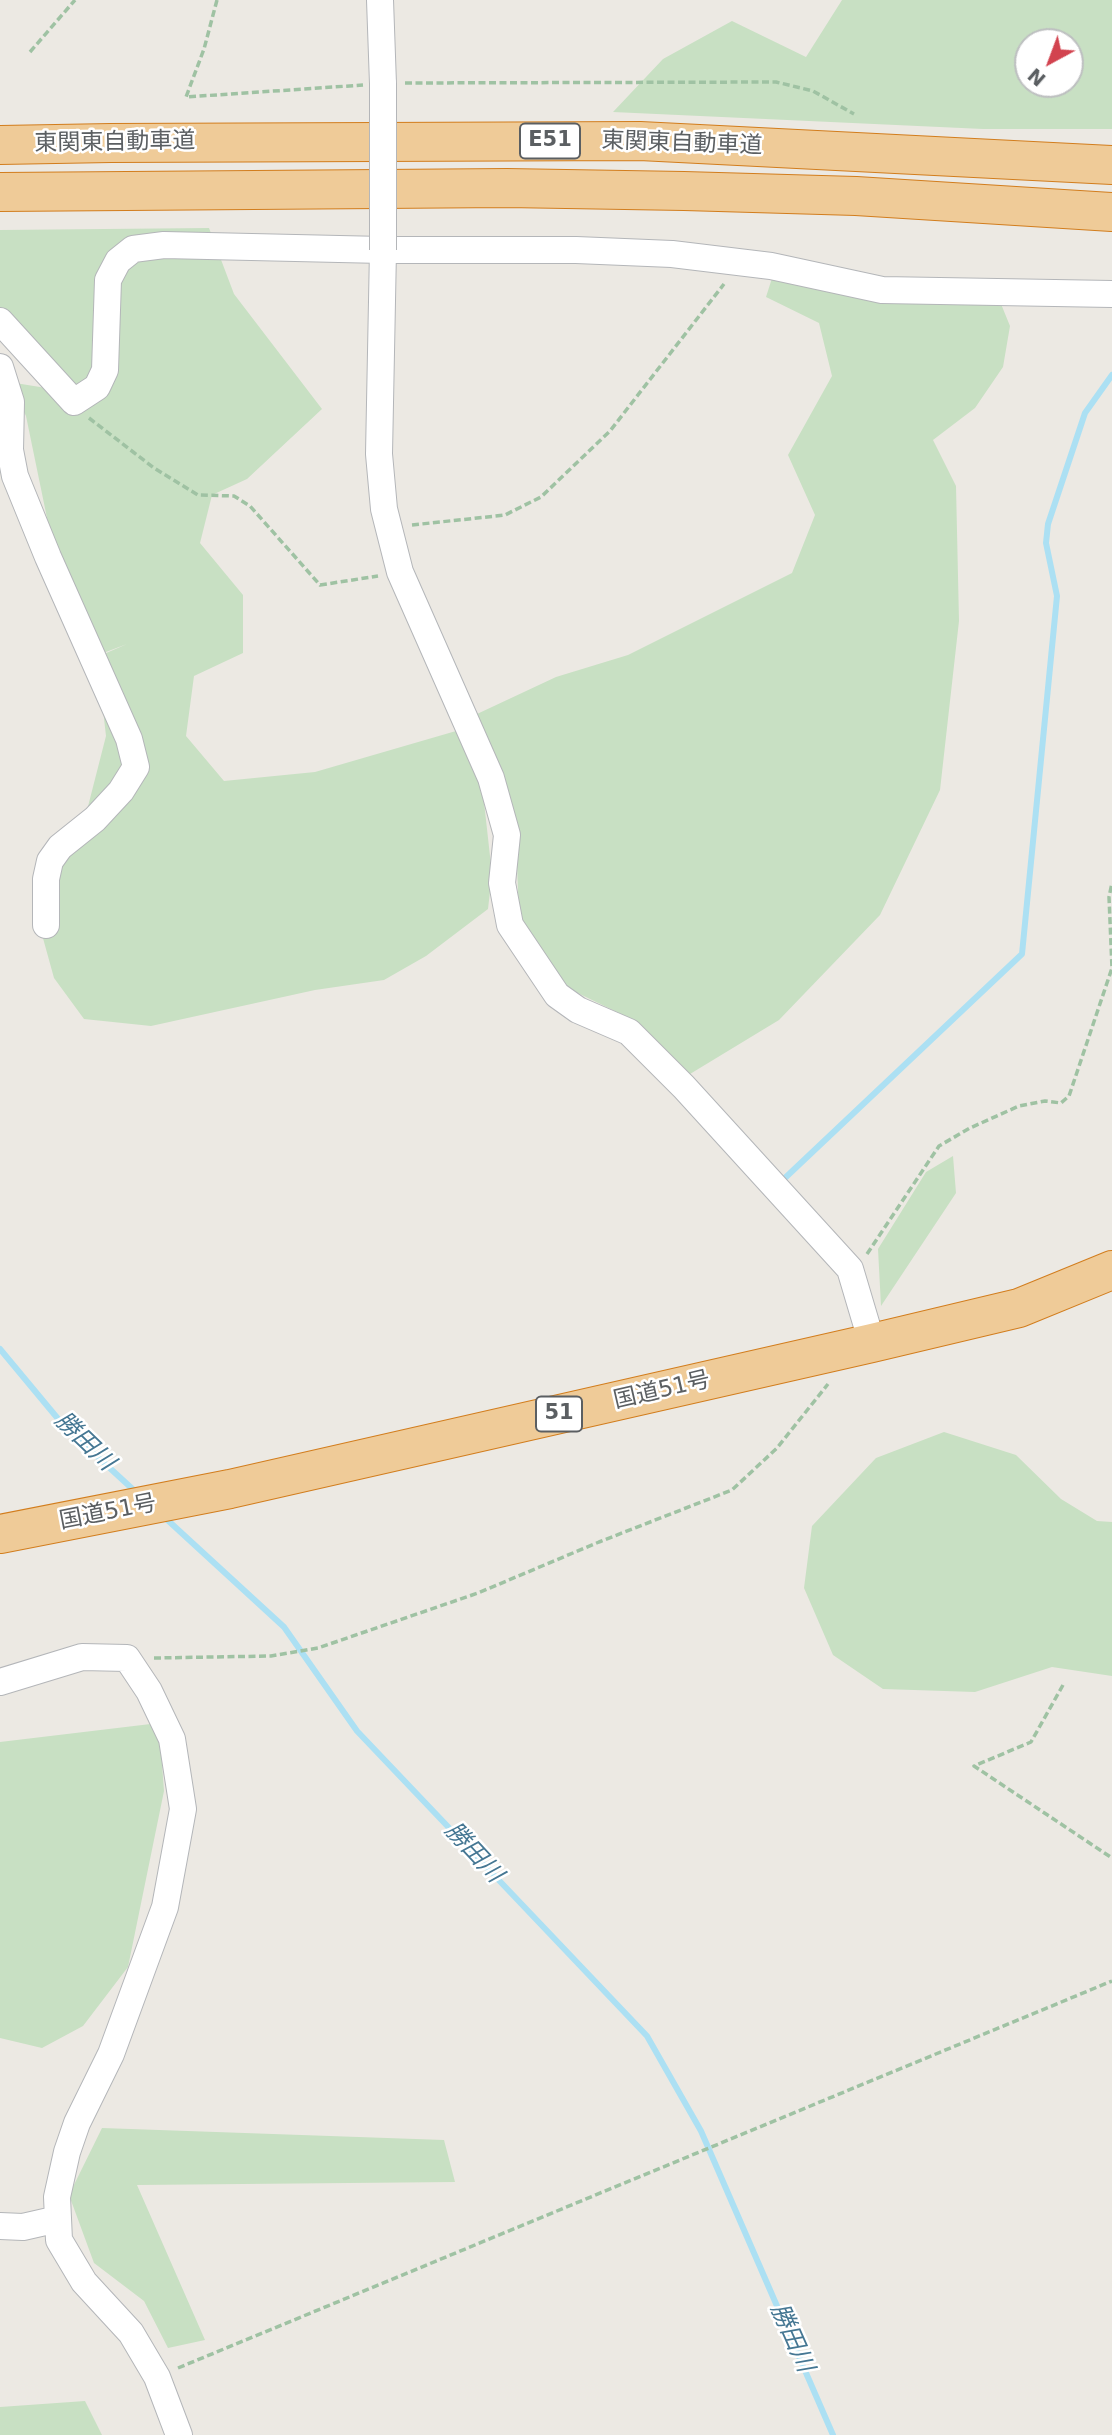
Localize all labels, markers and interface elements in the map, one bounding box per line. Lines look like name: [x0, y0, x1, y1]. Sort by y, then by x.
north arrow: [1014, 28, 1084, 98]
text: N: [1023, 64, 1050, 91]
road number: E51: [520, 124, 580, 158]
street label: 東関東自動車道: [601, 127, 763, 161]
street label: 東関東自動車道: [34, 128, 196, 158]
street label: 国道51号: [611, 1367, 713, 1415]
road number: 51: [536, 1396, 582, 1432]
water label: 勝田川: [48, 1407, 120, 1477]
street label: 国道51号: [57, 1490, 159, 1536]
water label: 勝田川: [438, 1817, 508, 1889]
water label: 勝田川: [763, 2299, 819, 2377]

